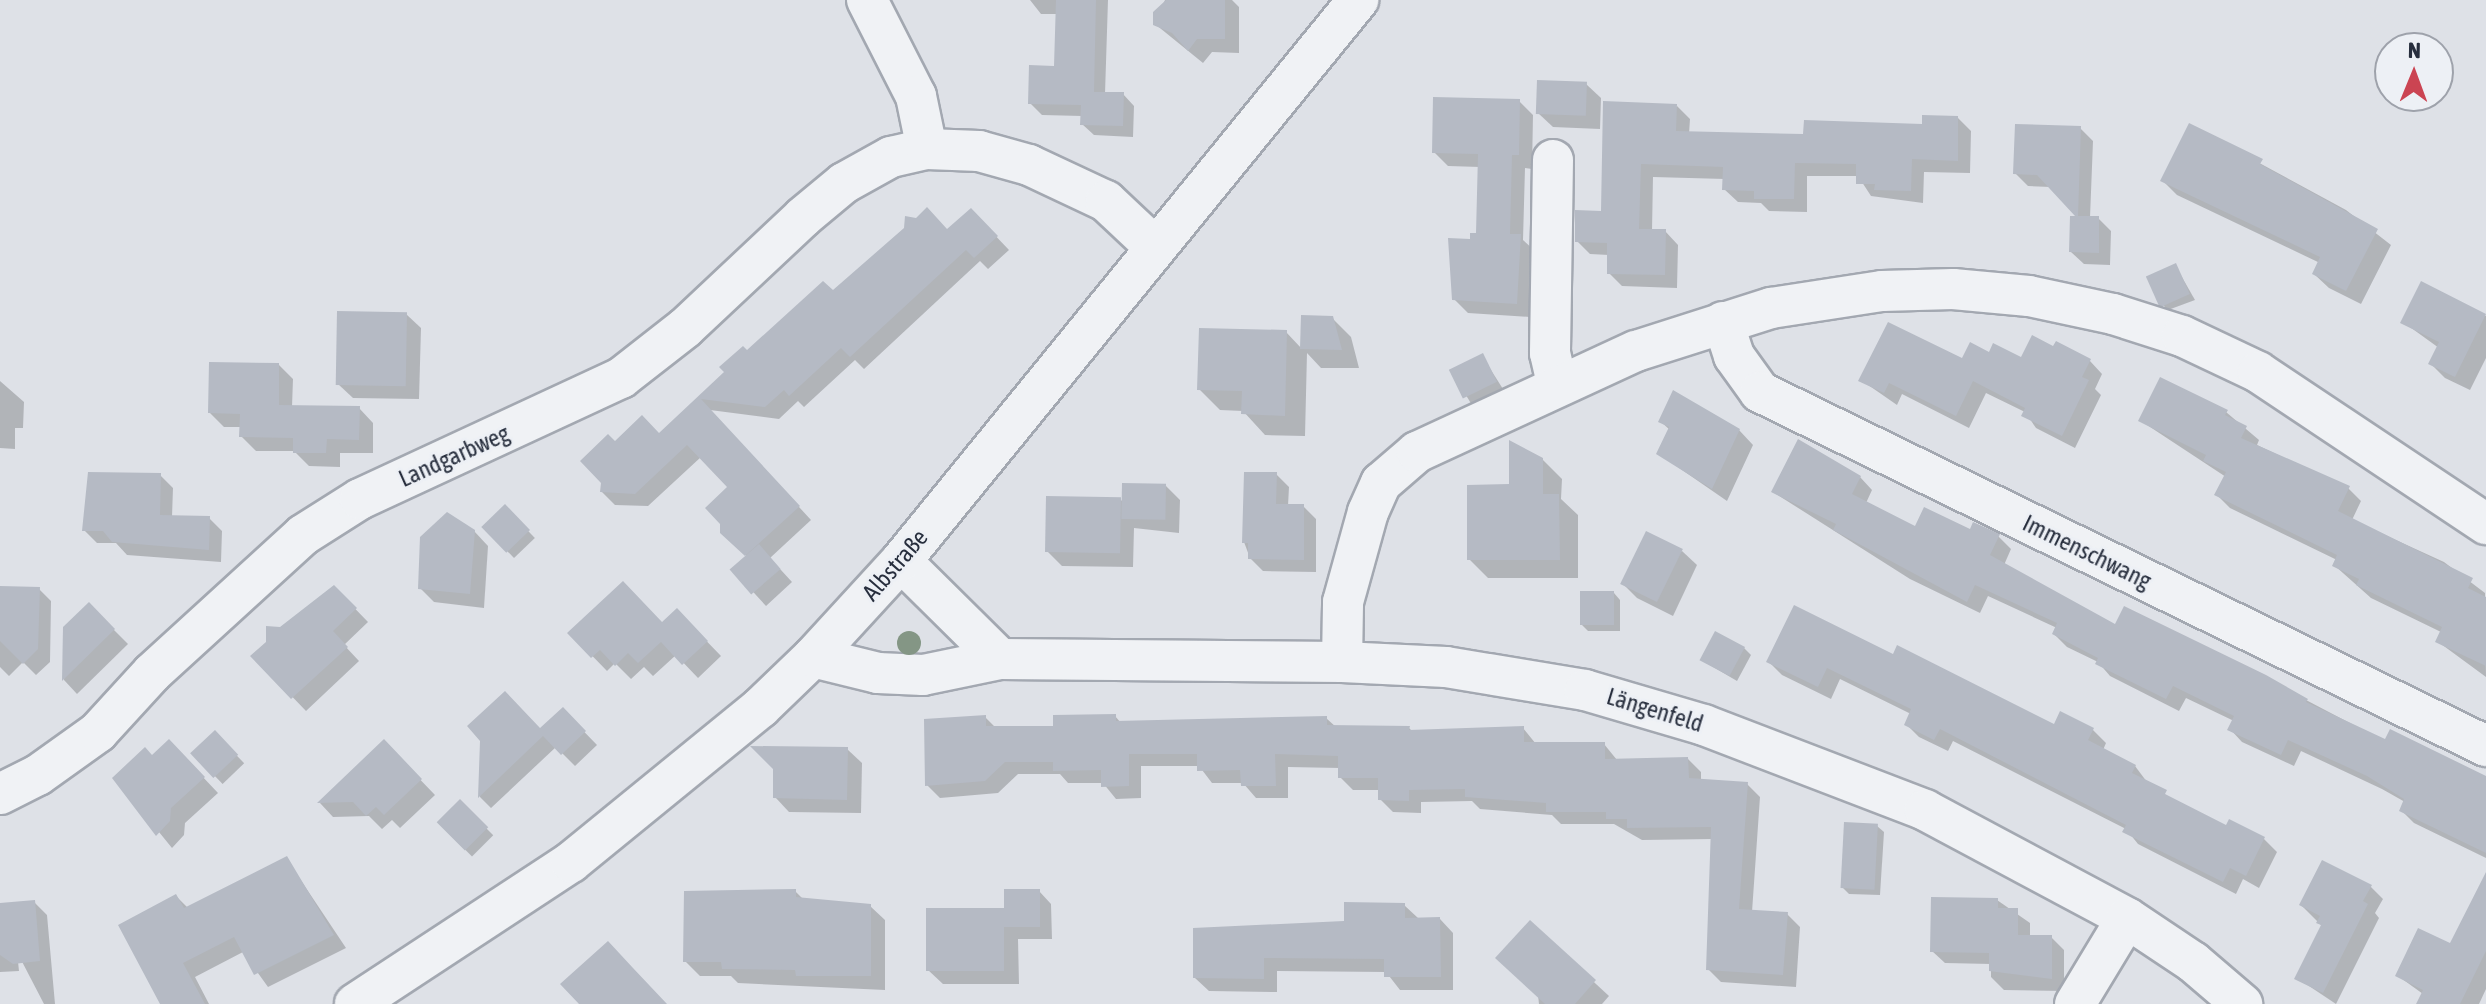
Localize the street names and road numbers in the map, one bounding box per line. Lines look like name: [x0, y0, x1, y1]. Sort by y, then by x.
street label: Landgarbweg: [394, 419, 514, 493]
street label: Immenschwang: [2018, 508, 2156, 596]
street label: Albstraße: [856, 524, 934, 606]
street label: Längenfeld: [1603, 682, 1707, 738]

